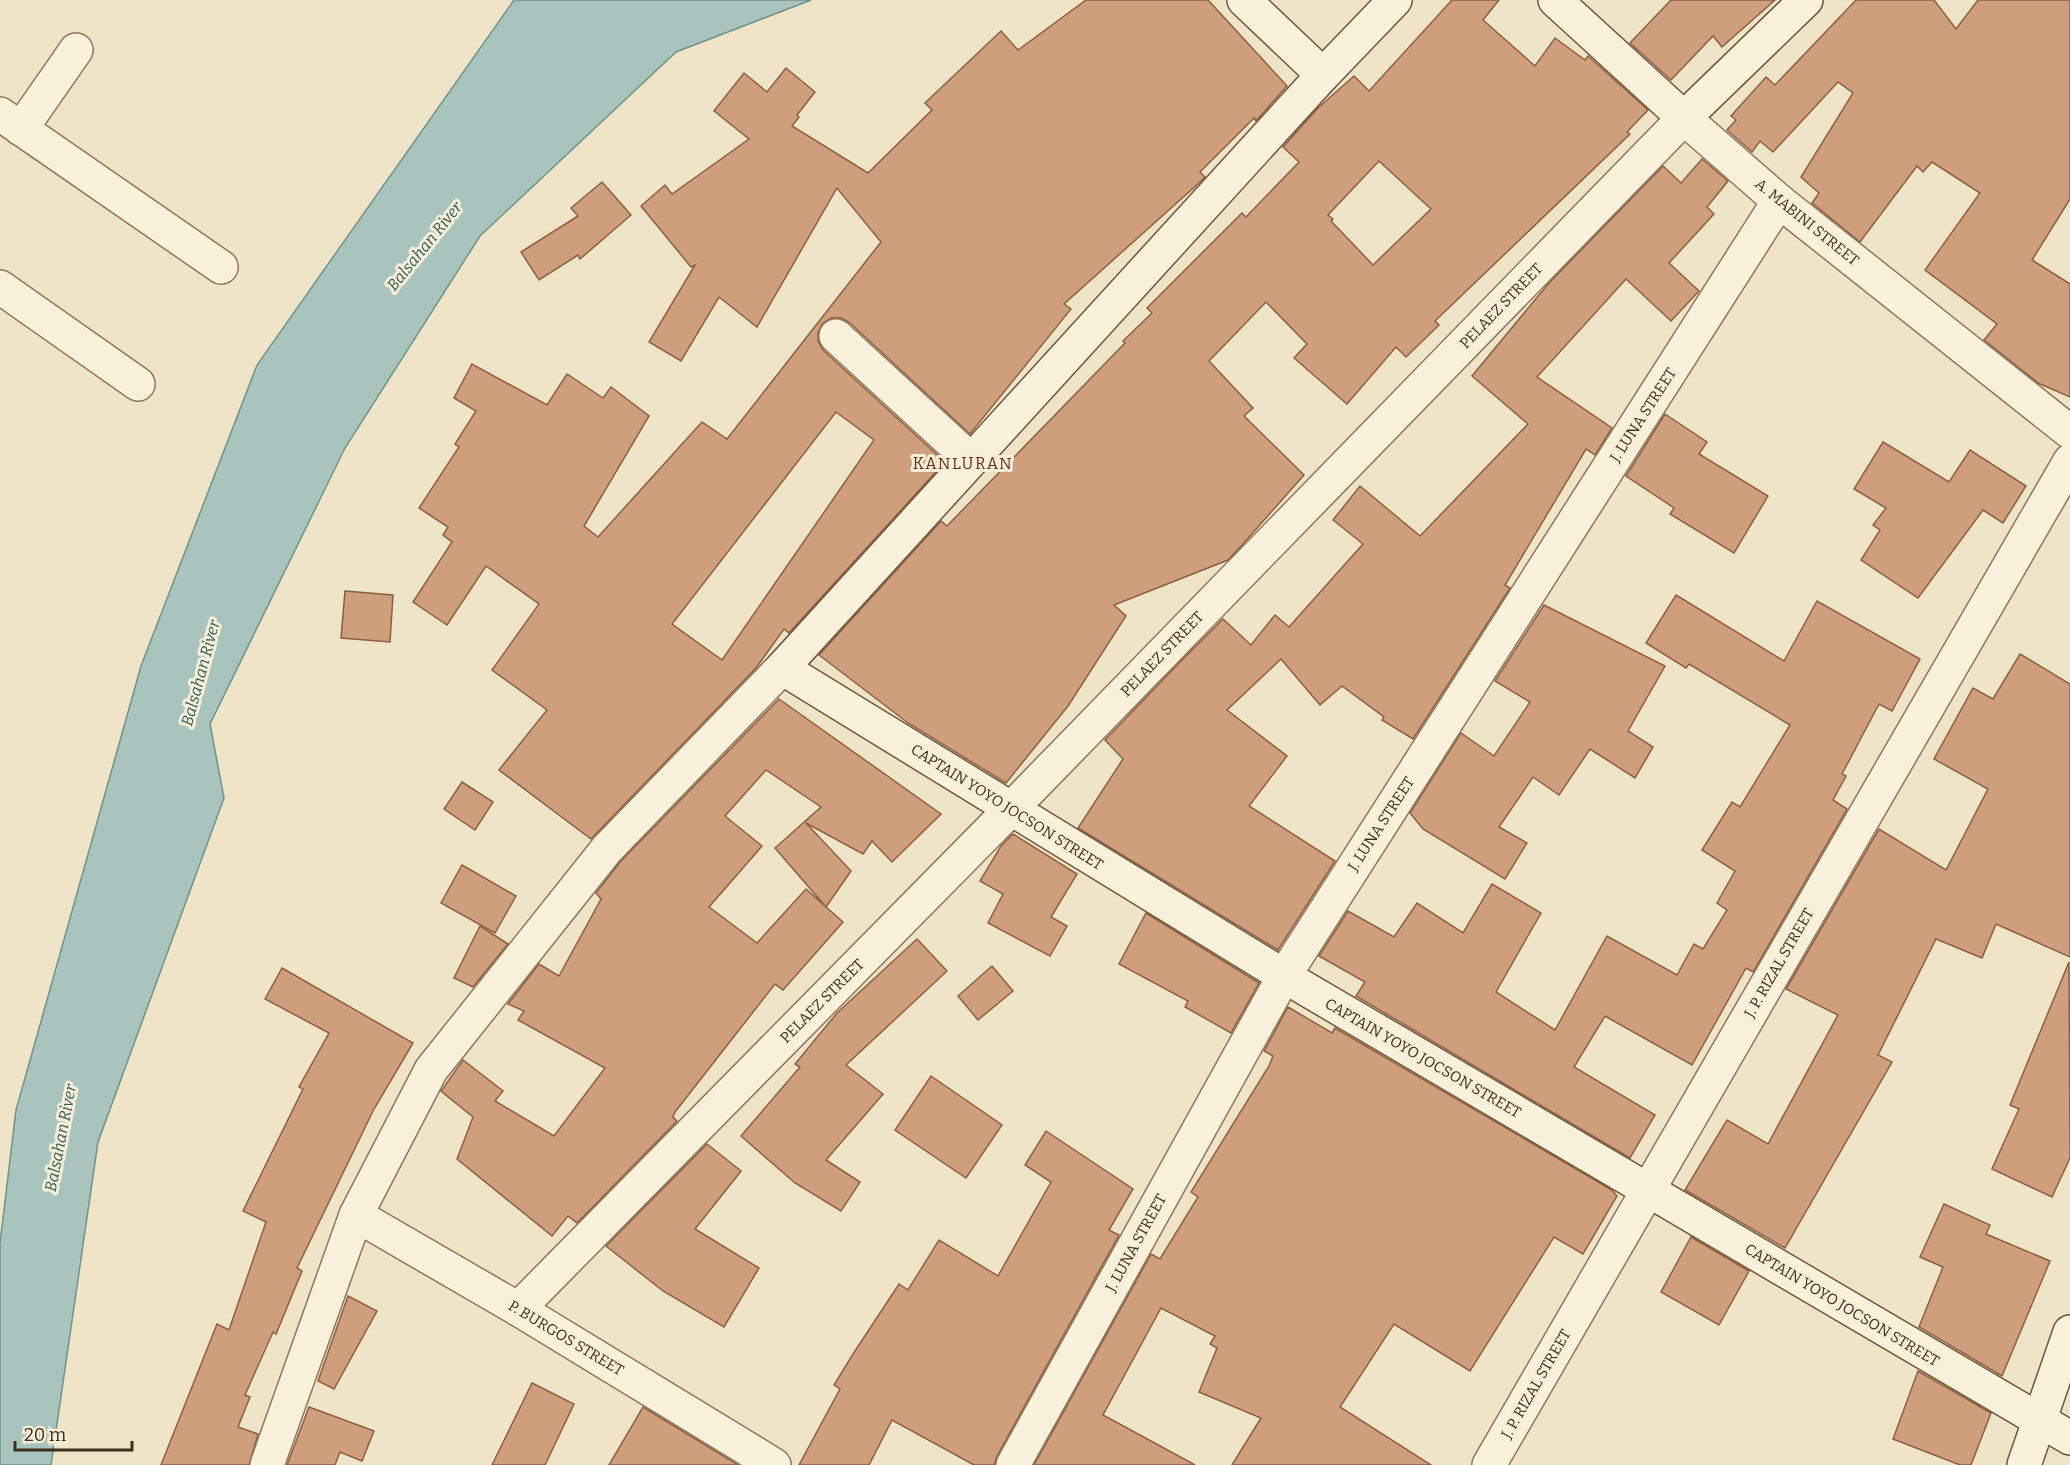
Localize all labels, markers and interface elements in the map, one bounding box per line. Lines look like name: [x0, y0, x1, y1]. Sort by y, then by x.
street label: A. MABINI STREET: [1751, 175, 1863, 270]
water label: Balsahan River: [383, 197, 467, 295]
street label: PELAEZ STREET: [1456, 260, 1546, 352]
street label: J. LUNA STREET: [1605, 364, 1680, 466]
district label: KANLURAN: [913, 454, 1013, 473]
street label: PELAEZ STREET: [1117, 608, 1207, 700]
water label: Balsahan River: [177, 617, 224, 728]
street label: CAPTAIN YOYO JOCSON STREET: [908, 740, 1107, 874]
street label: J. LUNA STREET: [1343, 773, 1418, 875]
street label: J. P. RIZAL STREET: [1740, 905, 1818, 1022]
street label: PELAEZ STREET: [776, 955, 868, 1047]
street label: CAPTAIN YOYO JOCSON STREET: [1322, 994, 1524, 1122]
water label: Balsahan River: [41, 1081, 80, 1193]
street label: J. LUNA STREET: [1101, 1191, 1170, 1296]
street label: CAPTAIN YOYO JOCSON STREET: [1742, 1240, 1943, 1370]
street label: P. BURGOS STREET: [505, 1296, 627, 1380]
street label: J. P. RIZAL STREET: [1497, 1326, 1575, 1443]
scale bar: [15, 1414, 132, 1452]
text: 20 m: [24, 1424, 66, 1446]

